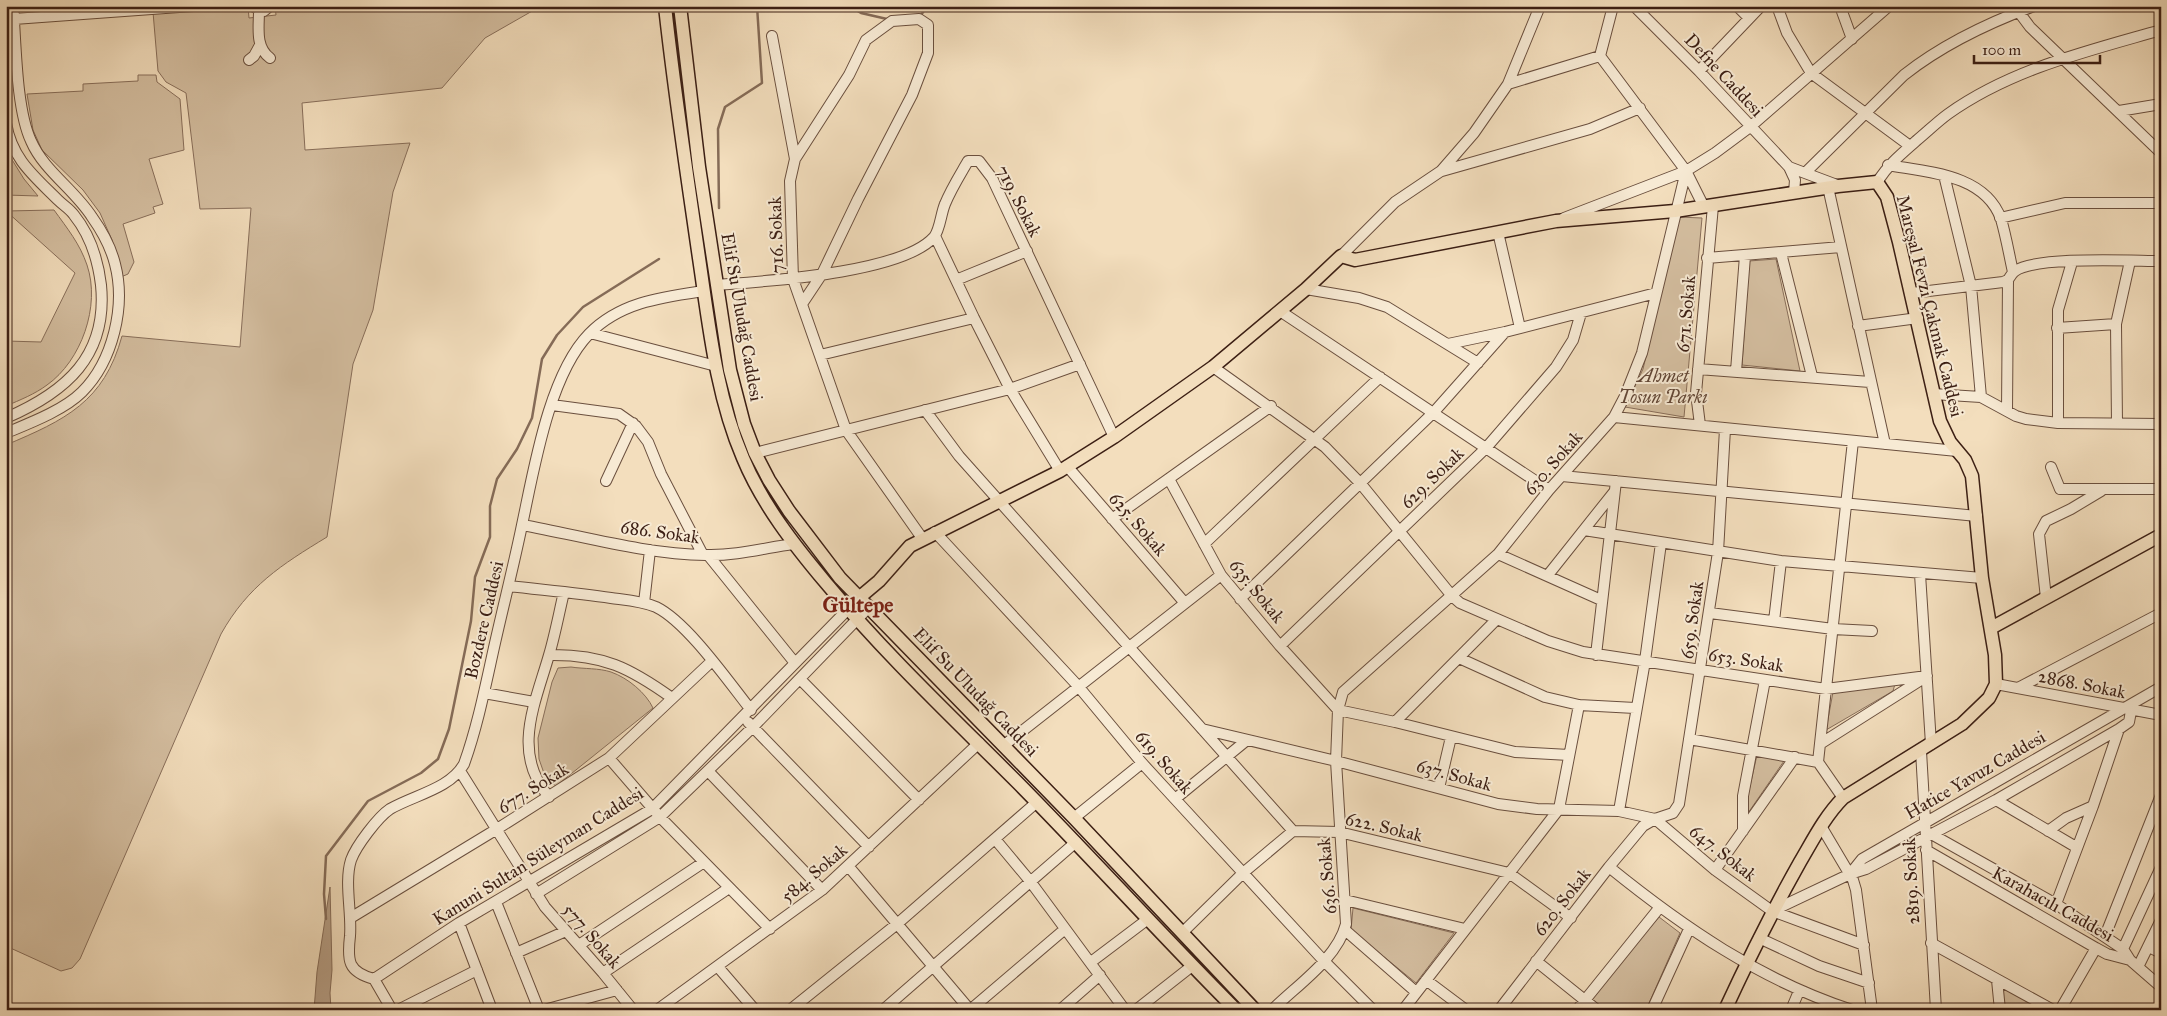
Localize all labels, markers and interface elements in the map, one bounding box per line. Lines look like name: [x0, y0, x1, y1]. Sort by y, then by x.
street label: Defne Caddesi: [1680, 29, 1768, 121]
scale bar: [1974, 32, 2101, 64]
text: 100 m: [1982, 41, 2022, 59]
street label: 719. Sokak: [992, 161, 1047, 241]
street label: Mareşal Fevzi Çakmak Caddesi: [1892, 193, 1968, 419]
street label: 716. Sokak: [764, 195, 788, 274]
street label: Elif Su Uludağ Caddesi: [715, 231, 768, 403]
street label: 671. Sokak: [1672, 274, 1700, 353]
park label: Ahmet Tosun Parkı: [1618, 365, 1708, 408]
street label: 630. Sokak: [1519, 426, 1587, 500]
street label: 629. Sokak: [1396, 442, 1469, 513]
street label: 625. Sokak: [1104, 488, 1172, 561]
street label: 686. Sokak: [619, 516, 701, 549]
street label: 635. Sokak: [1225, 555, 1290, 628]
street label: Bozdere Caddesi: [460, 559, 508, 681]
street label: 659. Sokak: [1676, 579, 1708, 660]
district label: Gültepe: [823, 591, 893, 618]
street label: Elif Su Uludağ Caddesi: [908, 623, 1043, 762]
street label: 653. Sokak: [1707, 643, 1786, 677]
street label: 2868. Sokak: [2036, 665, 2128, 703]
street label: 619. Sokak: [1130, 726, 1198, 799]
street label: Hatice Yavuz Caddesi: [1901, 726, 2049, 824]
street label: 637. Sokak: [1414, 754, 1495, 796]
street label: 677. Sokak: [493, 757, 573, 818]
street label: Kanuni Sultan Süleyman Caddesi: [429, 782, 647, 930]
street label: 622. Sokak: [1343, 807, 1425, 847]
street label: 647. Sokak: [1685, 820, 1761, 886]
street label: 636. Sokak: [1313, 836, 1341, 915]
street label: 2819. Sokak: [1898, 837, 1924, 925]
street label: 584. Sokak: [776, 839, 852, 907]
street label: Karahacılı Caddesi: [1988, 862, 2118, 946]
street label: 620. Sokak: [1529, 863, 1596, 940]
street label: 577. Sokak: [558, 899, 627, 973]

